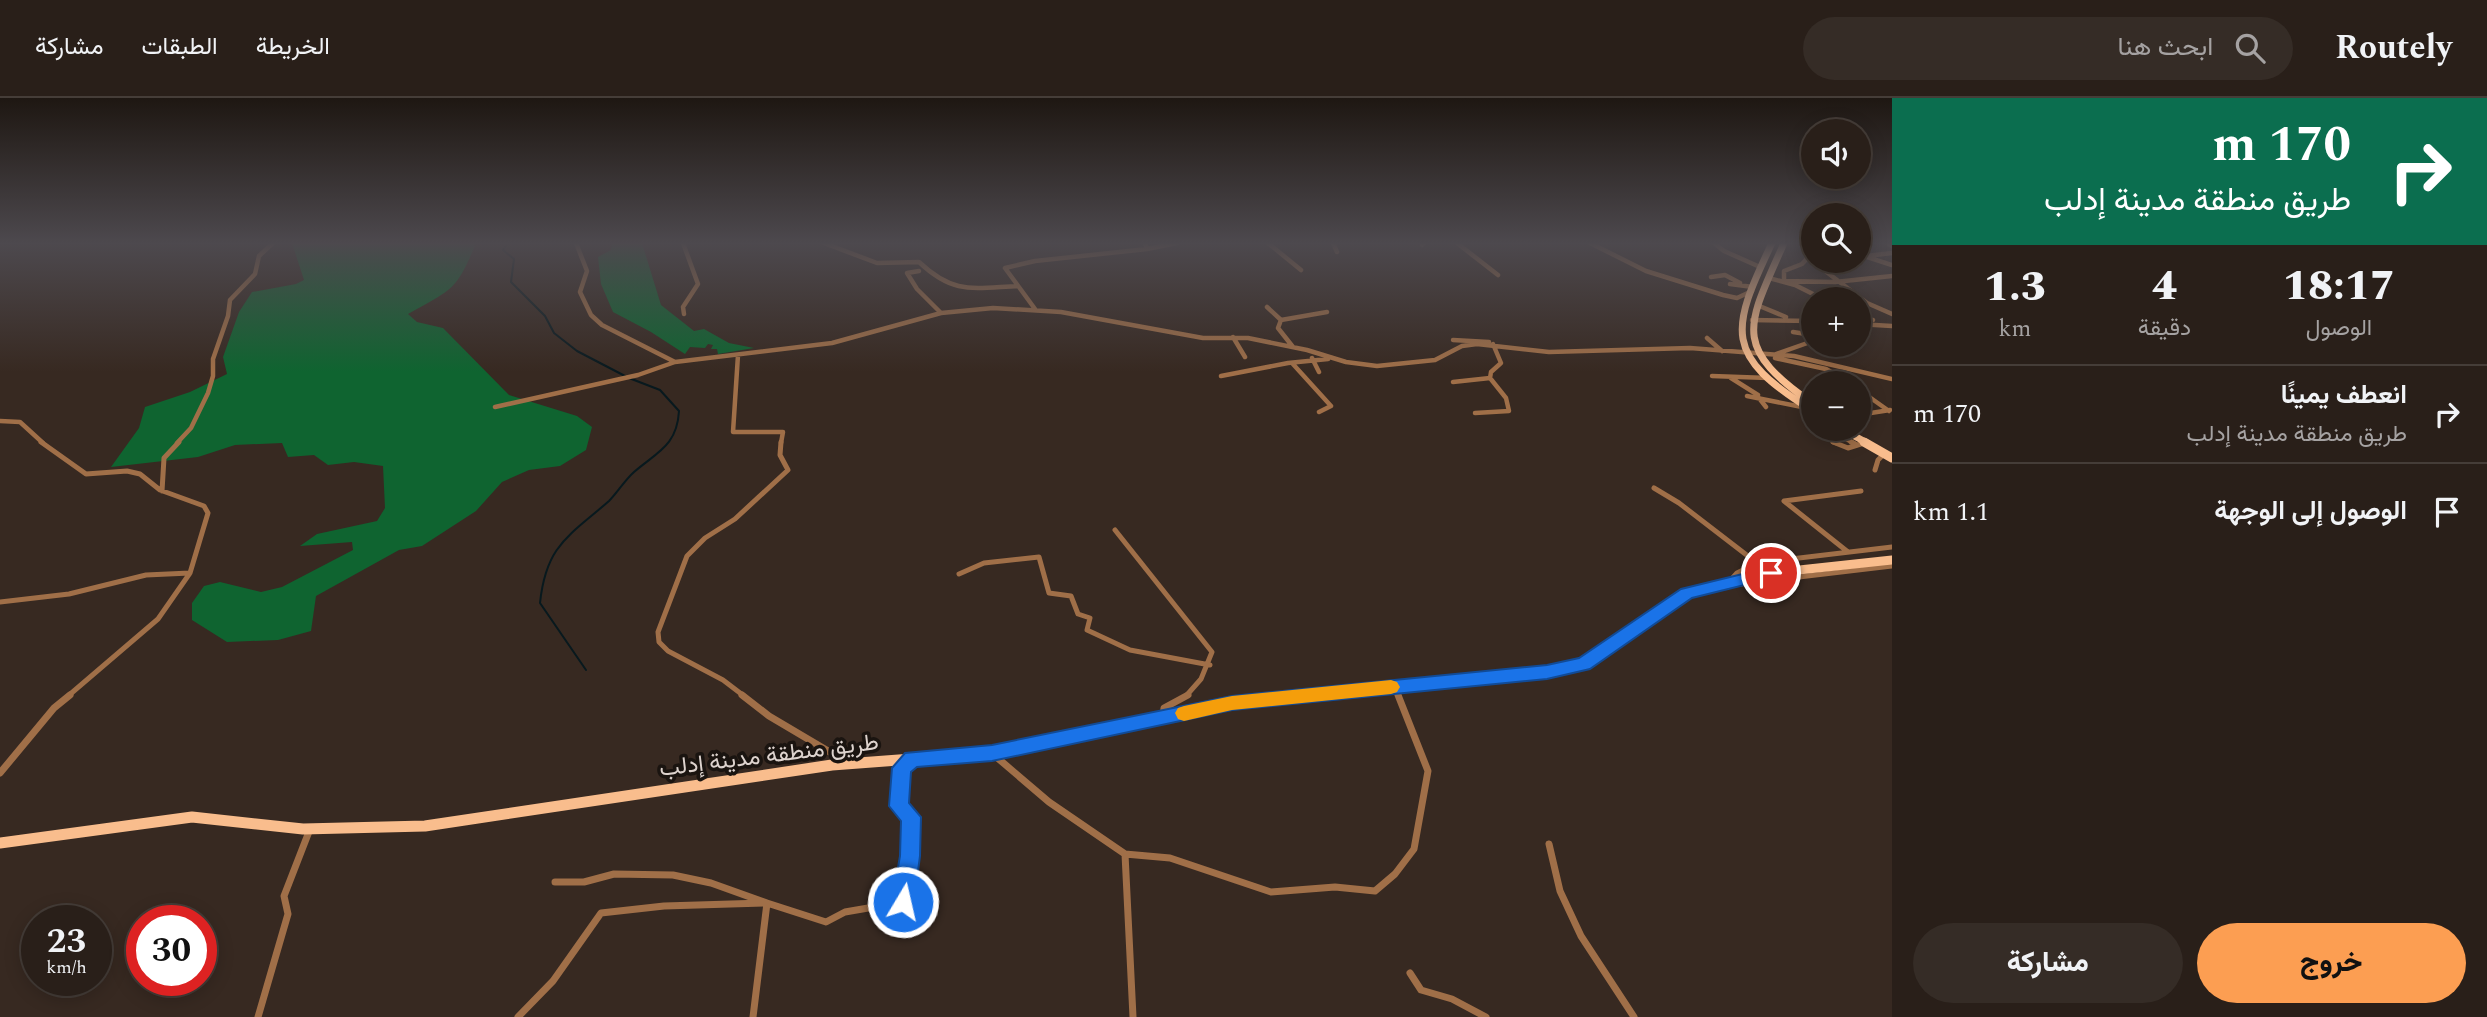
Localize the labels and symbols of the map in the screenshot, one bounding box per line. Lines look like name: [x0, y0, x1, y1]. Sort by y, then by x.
pin: [1741, 543, 1801, 603]
street label: طريق منطقة مدينة إدلب: [657, 725, 881, 787]
position arrow: [866, 865, 940, 939]
speed limit sign: 30: [126, 905, 217, 996]

